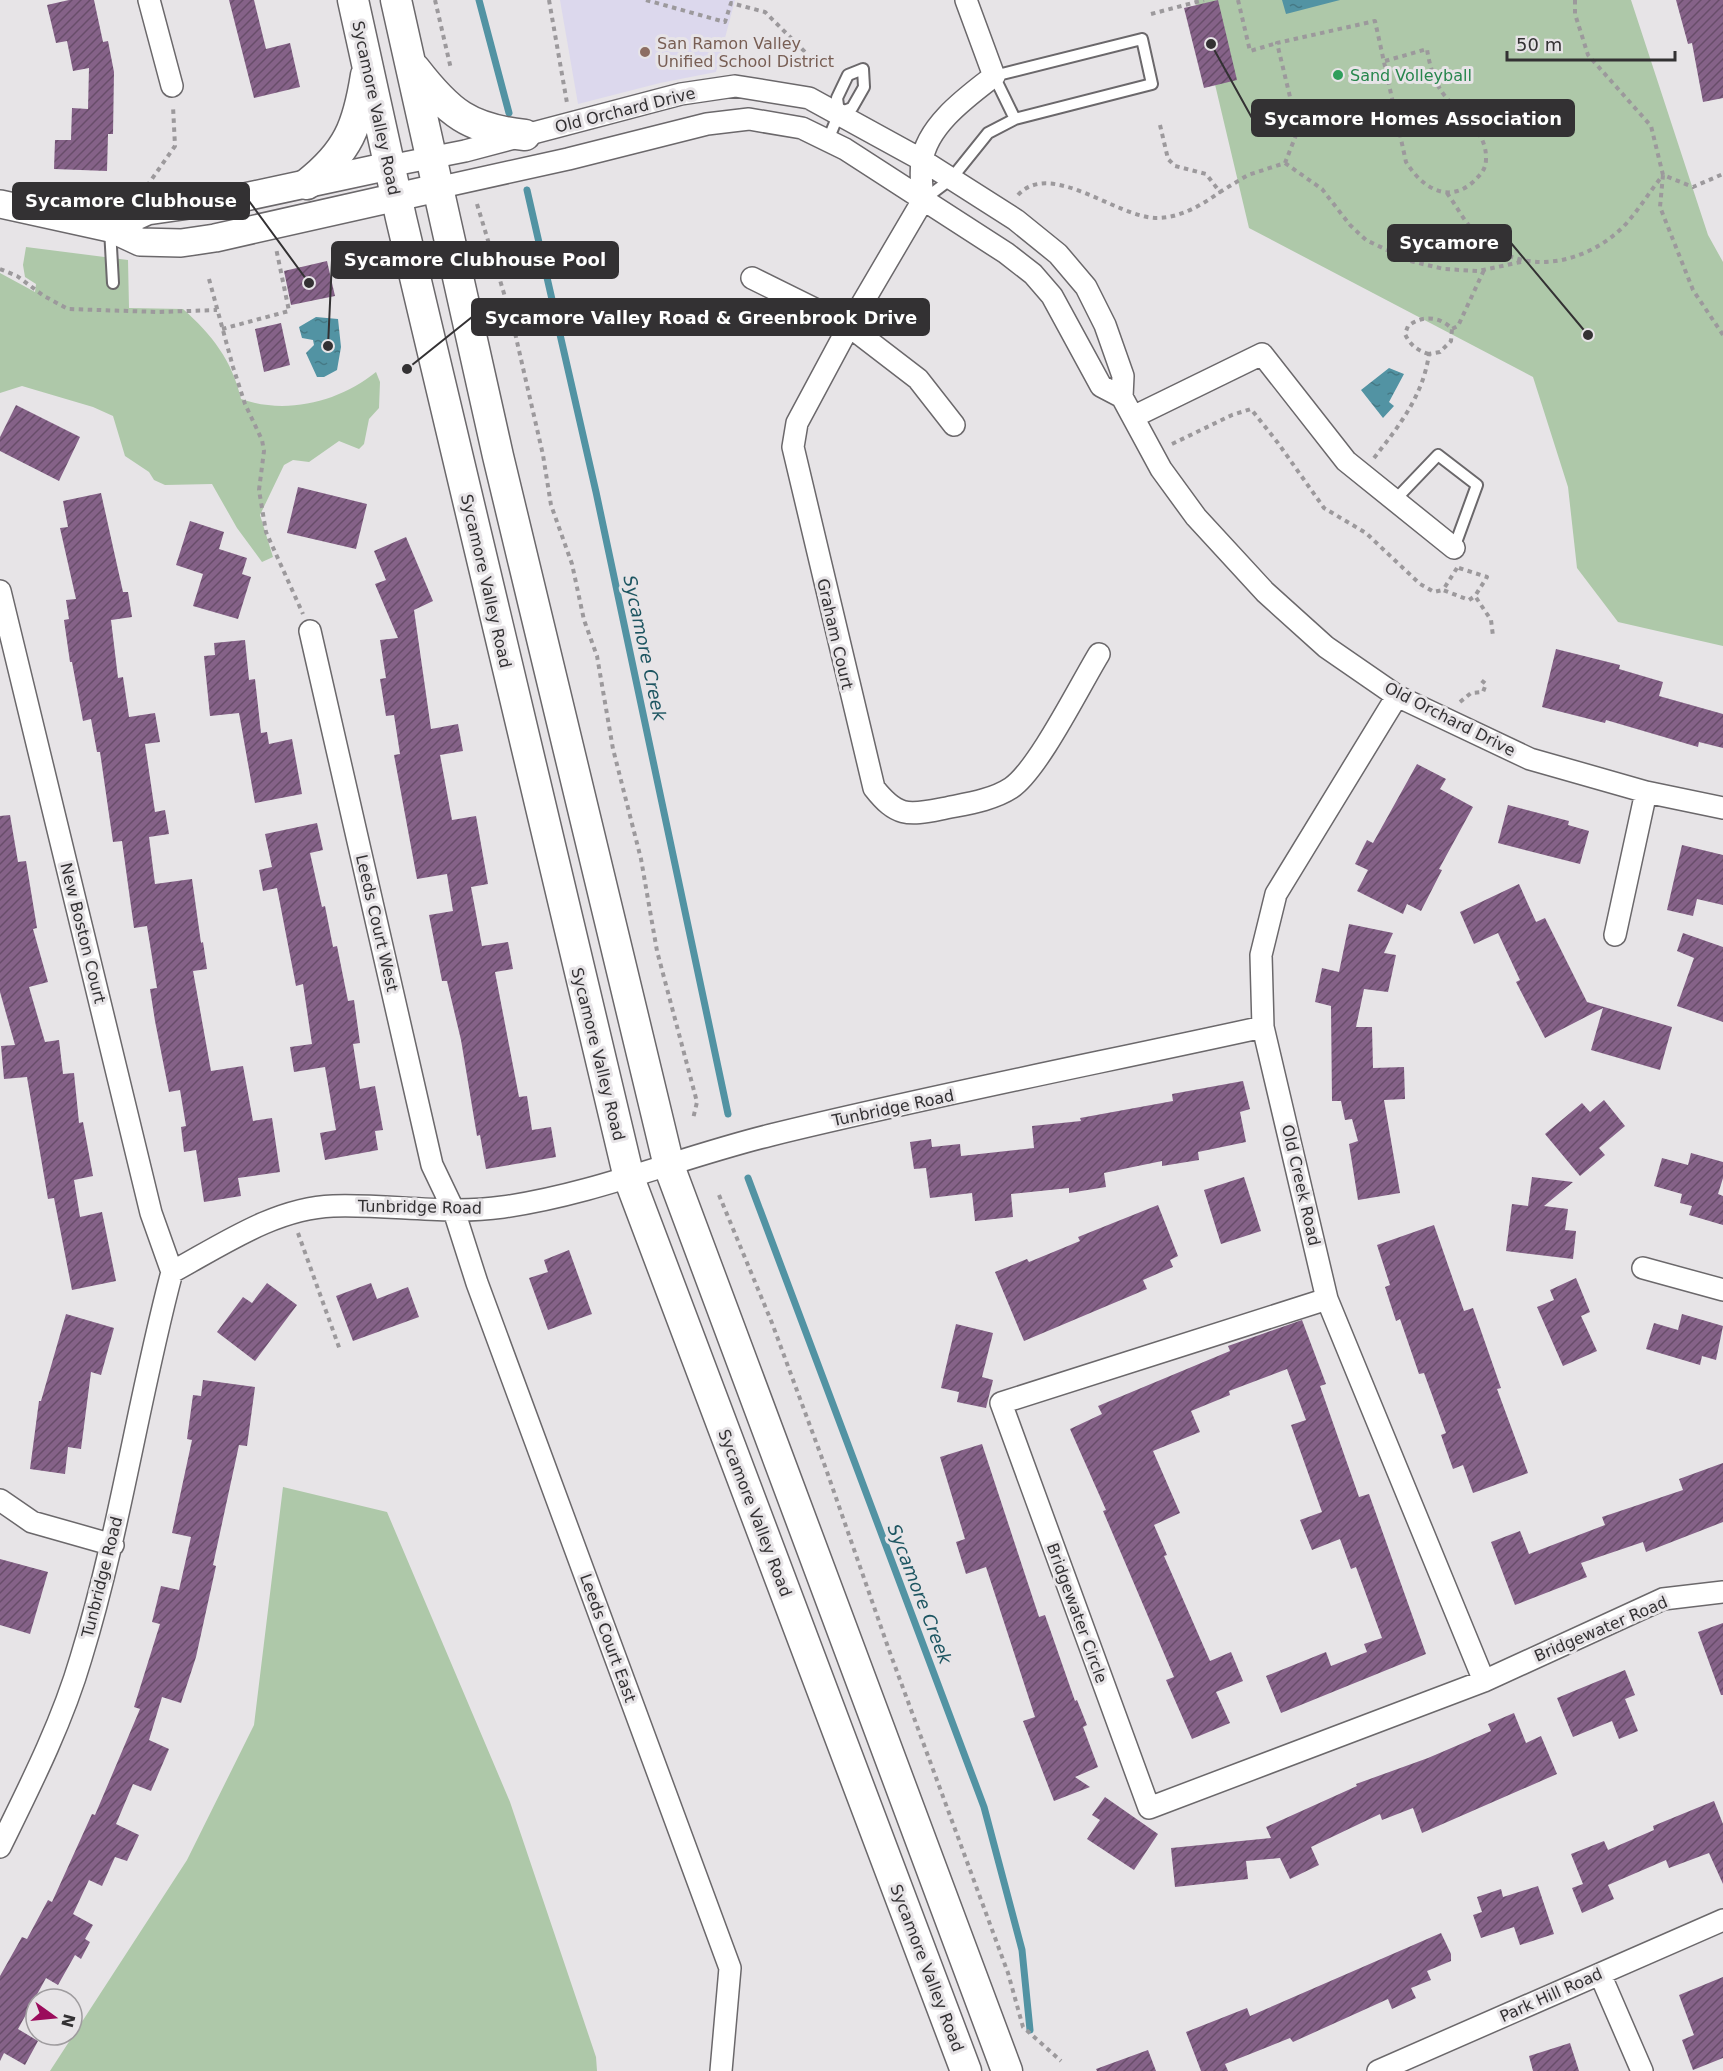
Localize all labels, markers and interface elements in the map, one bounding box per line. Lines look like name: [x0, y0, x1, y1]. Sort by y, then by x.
street label: Sycamore Valley Road: [348, 19, 404, 197]
scale bar: [1507, 24, 1675, 62]
place label: San Ramon Valley Unified School District: [657, 34, 834, 71]
text: 50 m: [1516, 34, 1562, 55]
marker: San Ramon Valley Unified School District: [638, 45, 652, 59]
place label: Sand Volleyball: [1350, 66, 1472, 85]
marker: Sand Volleyball: [1331, 68, 1345, 82]
street label: Old Orchard Drive: [553, 83, 697, 137]
callout: Sycamore Homes Association: [1252, 100, 1574, 136]
text: Sycamore Homes Association: [1264, 108, 1562, 129]
callout: Sycamore Clubhouse: [13, 183, 249, 219]
text: Sycamore Clubhouse: [25, 190, 237, 211]
callout: Sycamore: [1388, 225, 1511, 261]
text: Sycamore: [1399, 232, 1499, 253]
callout: Sycamore Clubhouse Pool: [332, 242, 618, 278]
text: Sycamore Clubhouse Pool: [344, 249, 606, 270]
callout: Sycamore Valley Road & Greenbrook Drive: [472, 299, 929, 335]
text: Sycamore Valley Road & Greenbrook Drive: [485, 307, 917, 328]
street label: Sycamore Valley Road: [457, 492, 515, 670]
water label: Sycamore Creek: [619, 573, 671, 724]
street label: Graham Court: [813, 577, 857, 691]
street label: Old Orchard Drive: [1382, 678, 1518, 760]
street label: Leeds Court West: [352, 853, 402, 993]
street label: New Boston Court: [56, 861, 110, 1005]
street label: Sycamore Valley Road: [567, 965, 629, 1143]
street label: Tunbridge Road: [829, 1086, 956, 1130]
street label: Old Creek Road: [1278, 1123, 1324, 1247]
street label: Tunbridge Road: [357, 1196, 482, 1218]
street label: Sycamore Valley Road: [714, 1427, 796, 1599]
street label: Tunbridge Road: [78, 1514, 126, 1641]
water label: Sycamore Creek: [884, 1521, 957, 1668]
street label: Bridgewater Circle: [1043, 1540, 1111, 1686]
street label: Leeds Court East: [576, 1571, 640, 1705]
street label: Bridgewater Road: [1531, 1592, 1671, 1666]
street label: Sycamore Valley Road: [886, 1882, 968, 2054]
street label: Park Hill Road: [1497, 1964, 1605, 2026]
north arrow: [24, 1987, 84, 2047]
text: N: [57, 2012, 79, 2030]

